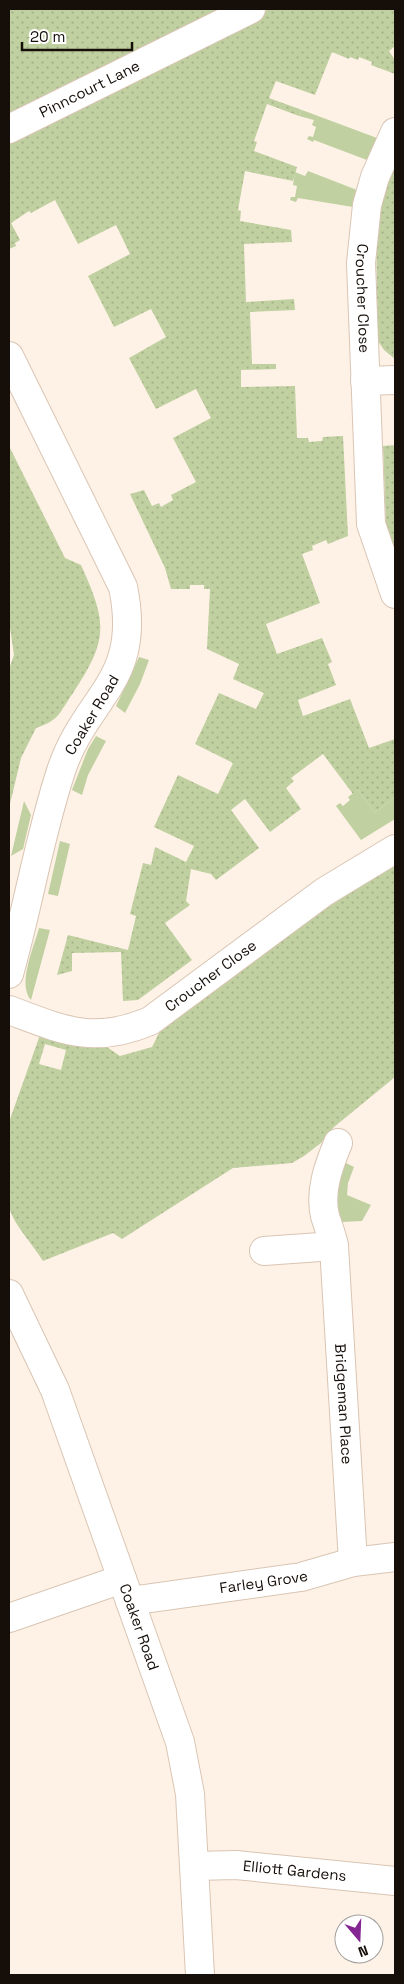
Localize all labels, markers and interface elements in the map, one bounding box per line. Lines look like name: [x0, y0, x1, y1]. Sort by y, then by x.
scale bar: [22, 20, 132, 52]
text: 20 m: [30, 27, 65, 46]
street label: Pinncourt Lane: [36, 56, 143, 121]
street label: Croucher Close: [352, 243, 374, 353]
street label: Coaker Road: [60, 671, 123, 758]
street label: Croucher Close: [161, 935, 260, 1016]
street label: Bridgeman Place: [331, 1343, 357, 1465]
street label: Farley Grove: [218, 1565, 310, 1597]
street label: Coaker Road: [116, 1581, 164, 1673]
street label: Elliott Gardens: [242, 1856, 348, 1885]
north arrow: [334, 1914, 384, 1964]
text: N: [356, 1941, 371, 1961]

